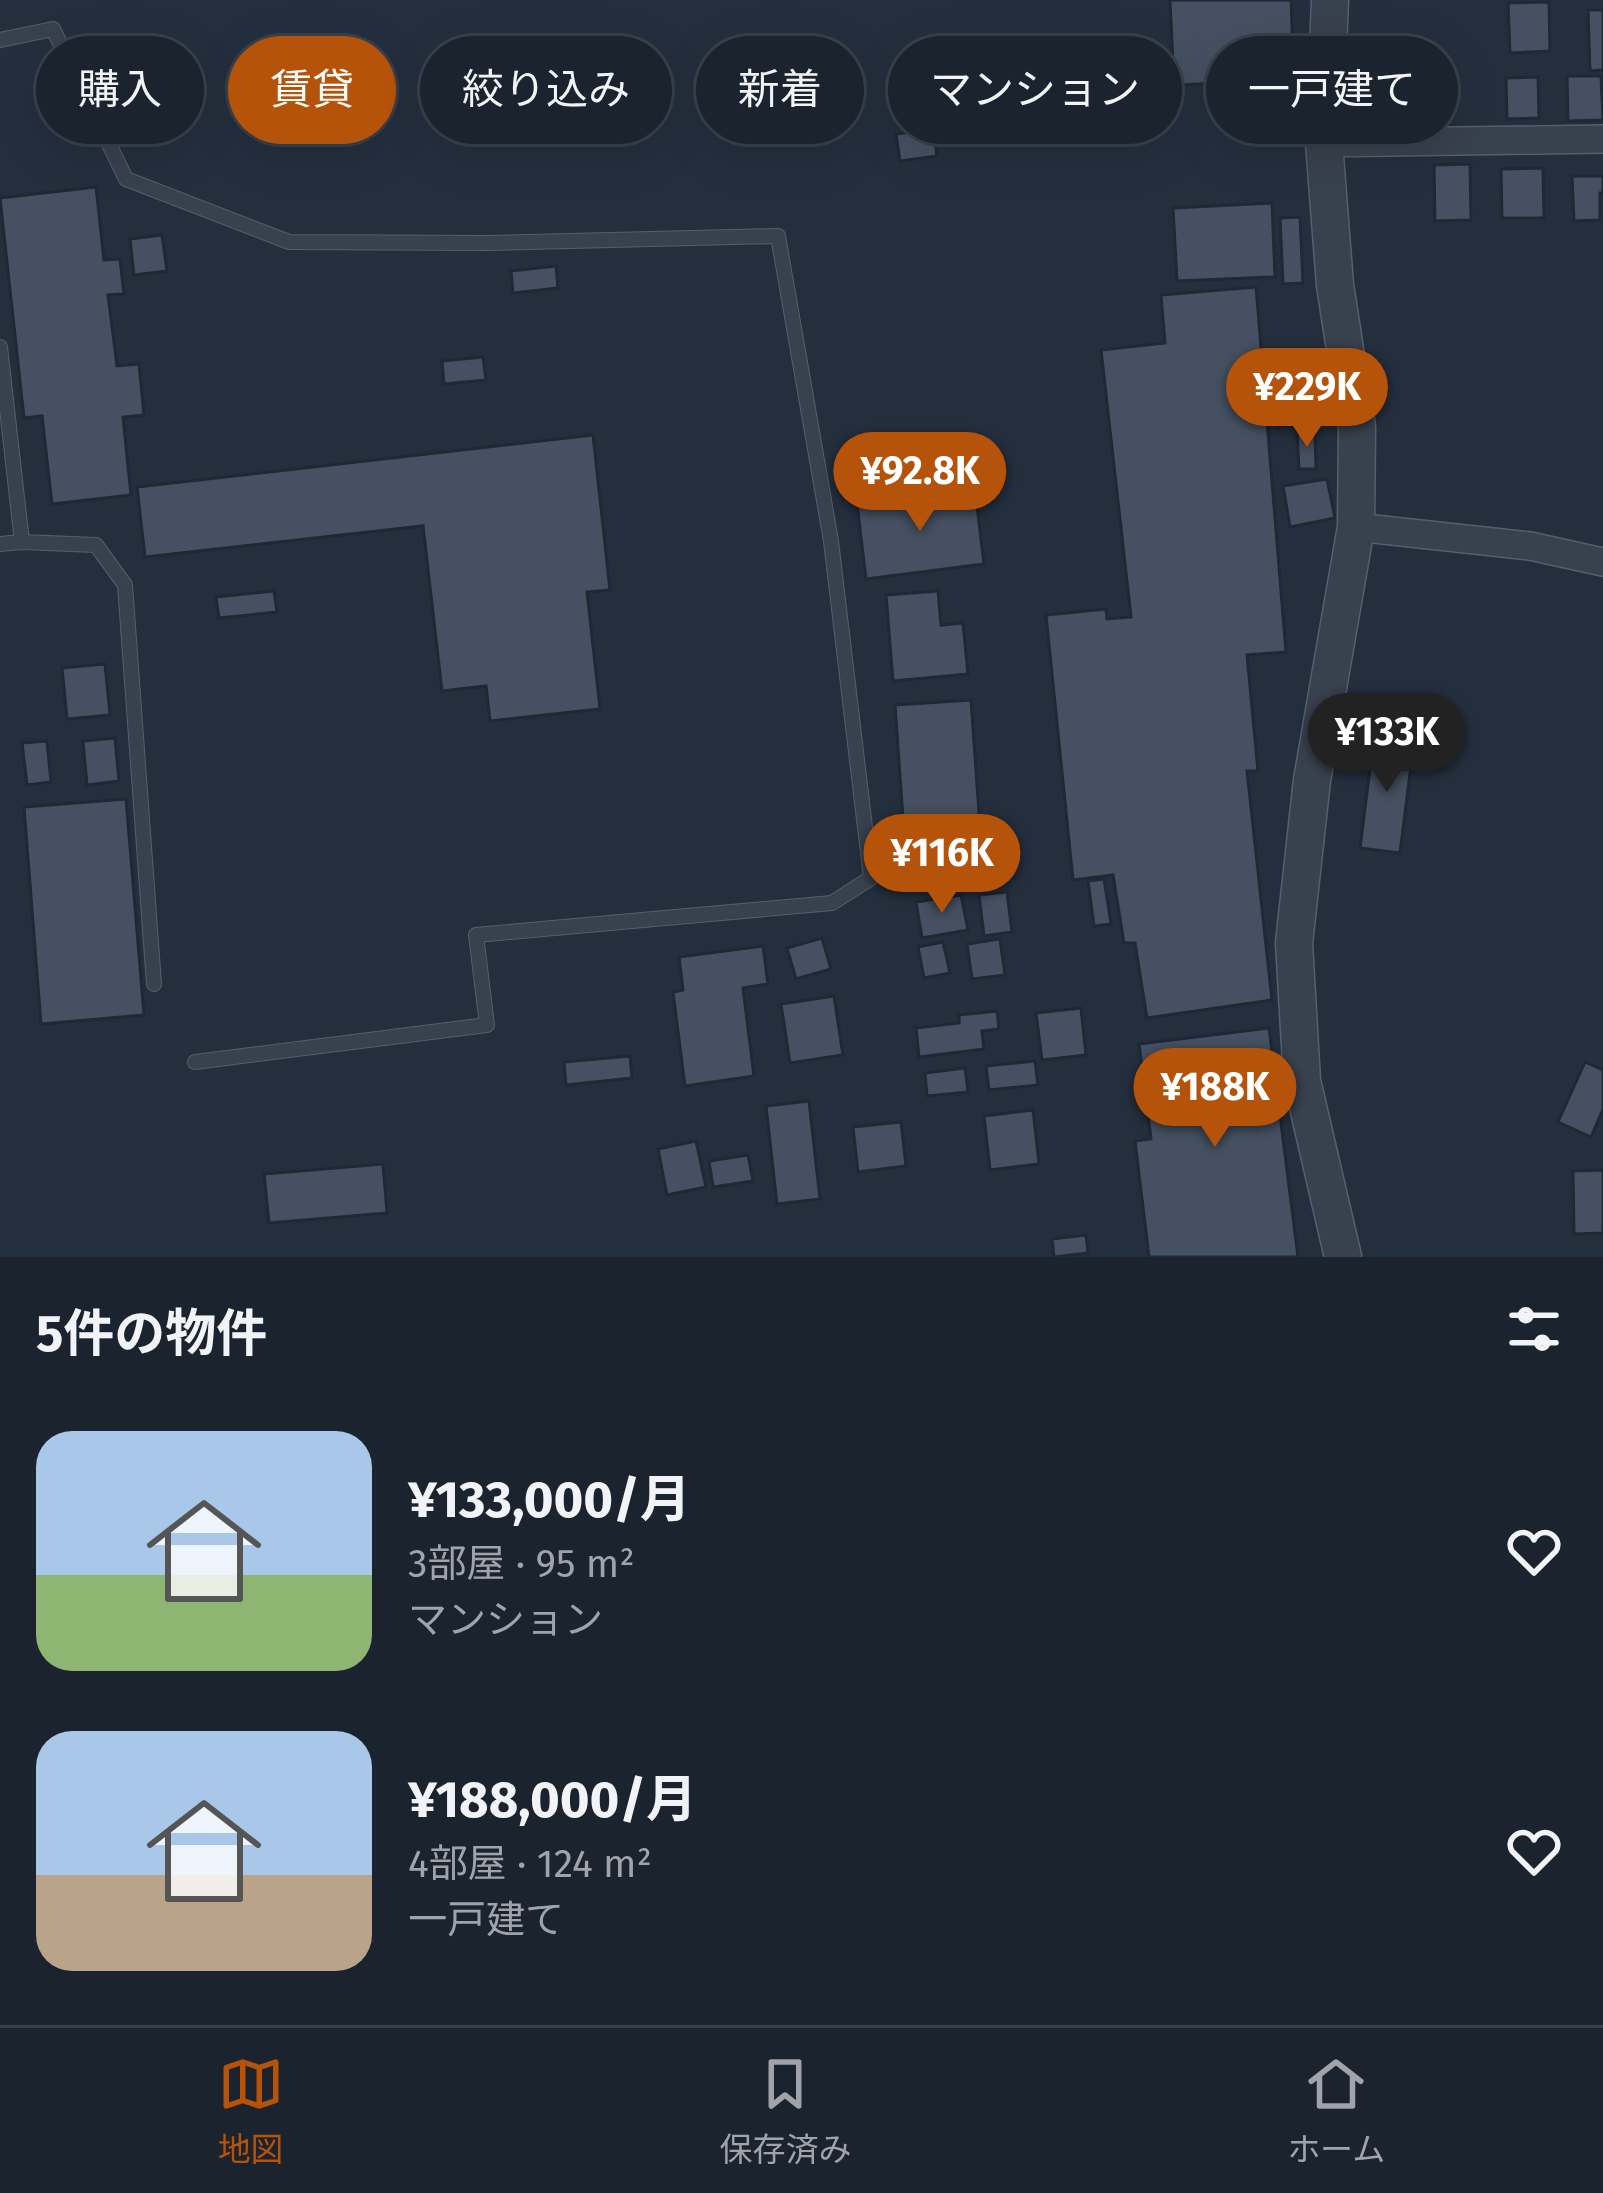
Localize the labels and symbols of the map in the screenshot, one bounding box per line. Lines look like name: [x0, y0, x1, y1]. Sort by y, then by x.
pin: ¥229K: [1223, 348, 1391, 450]
pin: ¥92.8K: [822, 432, 1018, 534]
pin: ¥133K: [1303, 693, 1471, 795]
pin: ¥116K: [858, 814, 1026, 916]
pin: ¥188K: [1131, 1048, 1299, 1150]

